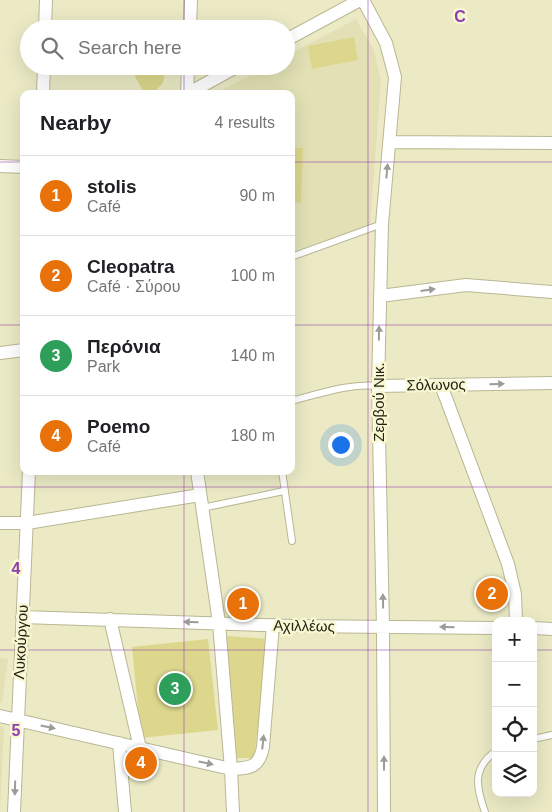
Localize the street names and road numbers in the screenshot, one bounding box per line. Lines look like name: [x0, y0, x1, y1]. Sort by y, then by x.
street label: Ζερβού Νικ.: [370, 362, 387, 442]
street label: Σόλωνος: [406, 375, 466, 394]
street label: Λυκούργου: [10, 604, 31, 680]
street label: Αχιλλέως: [273, 616, 335, 635]

